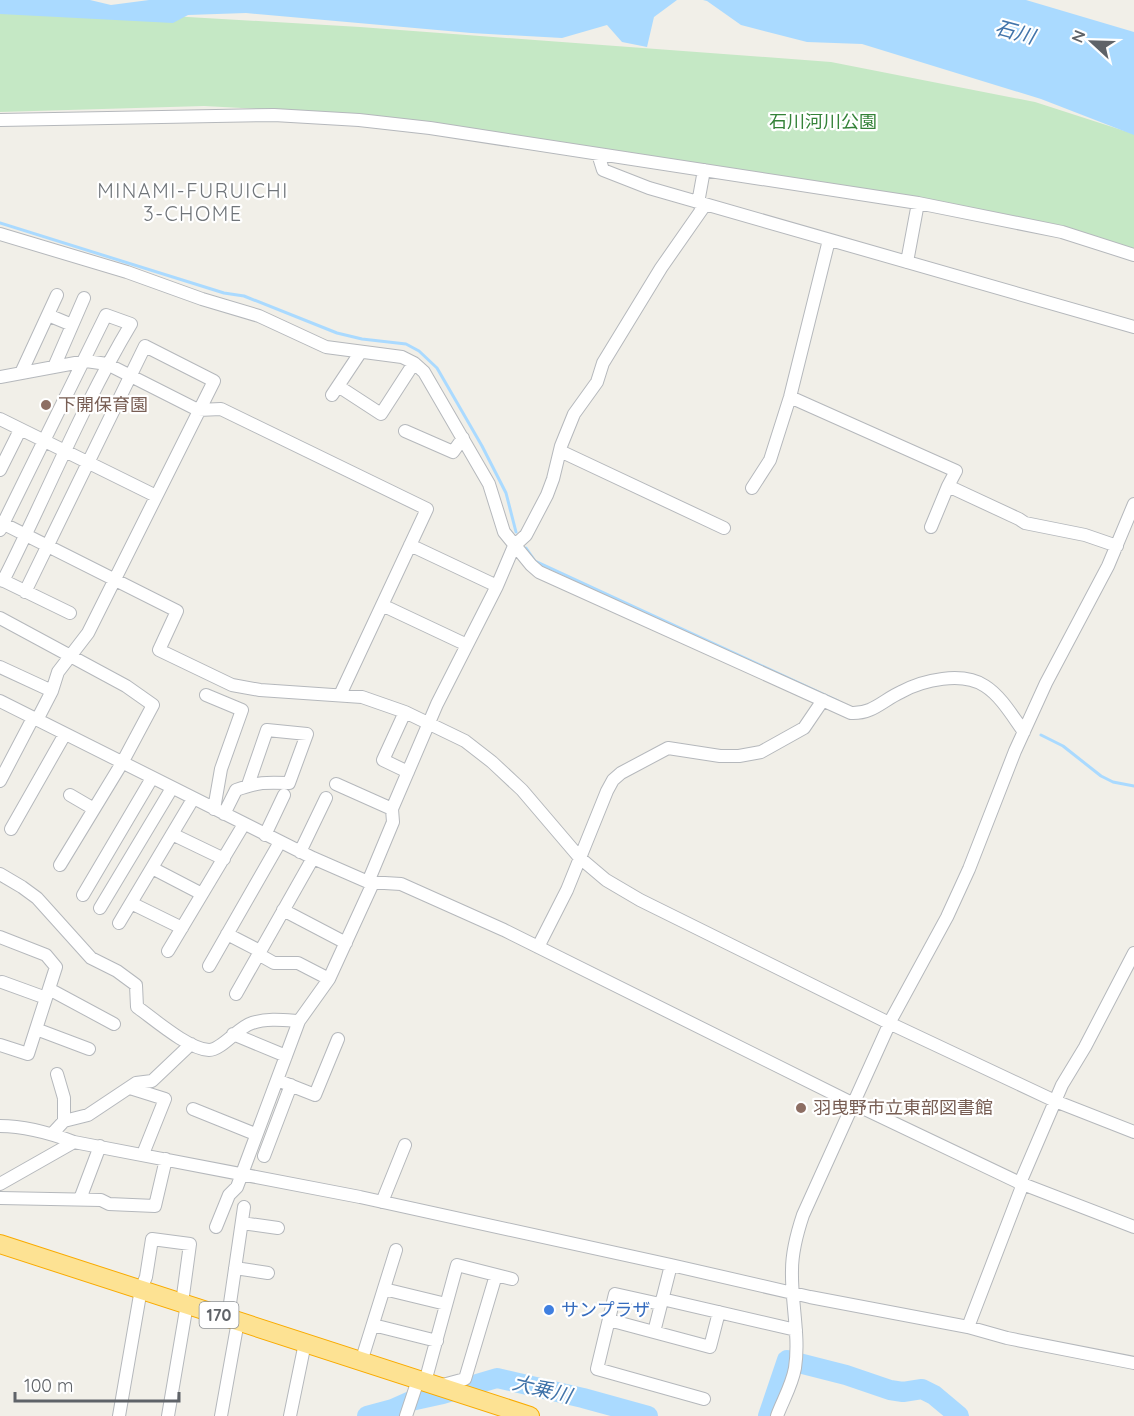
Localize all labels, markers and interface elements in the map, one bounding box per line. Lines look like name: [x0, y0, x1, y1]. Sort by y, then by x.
north arrow: [1062, 12, 1122, 72]
water label: 石川: [993, 14, 1040, 49]
text: N: [1067, 27, 1090, 46]
park label: 石川河川公園: [769, 110, 877, 133]
district label: MINAMI-FURUICHI 3-CHOME: [97, 178, 289, 226]
place label: 下開保育園: [58, 393, 148, 416]
marker: 下開保育園: [39, 398, 53, 412]
place label: 羽曳野市立東部図書館: [813, 1096, 993, 1119]
marker: 羽曳野市立東部図書館: [794, 1101, 808, 1115]
place label: サンプラザ: [561, 1298, 650, 1321]
road number: 170: [200, 1302, 238, 1328]
marker: サンプラザ: [542, 1303, 556, 1317]
scale bar: [15, 1365, 178, 1403]
water label: 大乗川: [510, 1369, 576, 1408]
text: 100 m: [24, 1374, 73, 1397]

